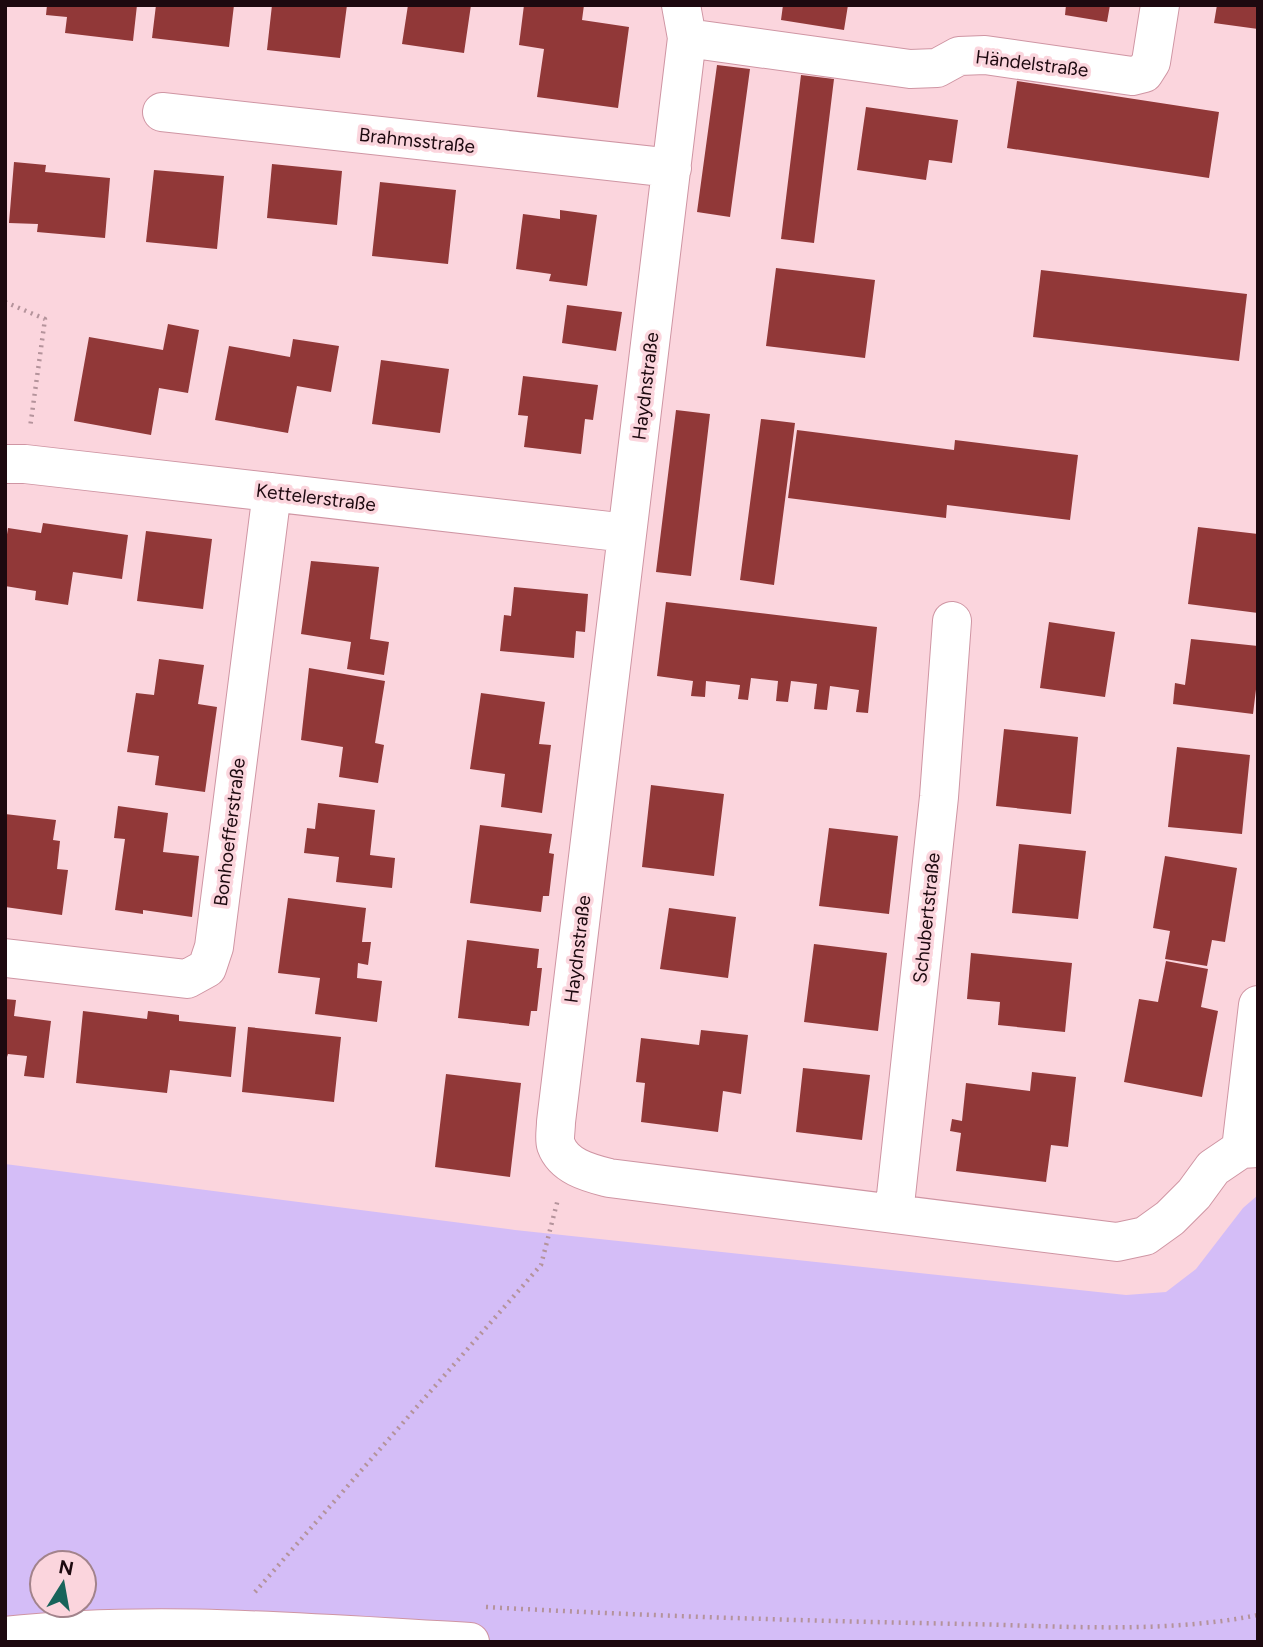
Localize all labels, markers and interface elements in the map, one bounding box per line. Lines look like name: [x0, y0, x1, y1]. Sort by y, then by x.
street label: Händelstraße: [974, 45, 1090, 82]
street label: Brahmsstraße: [358, 123, 476, 158]
street label: Haydnstraße: [627, 331, 664, 441]
street label: Kettelerstraße: [255, 479, 377, 516]
street label: Bonhoefferstraße: [209, 757, 250, 908]
street label: Schubertstraße: [908, 851, 945, 985]
street label: Haydnstraße: [559, 894, 596, 1004]
north arrow: [28, 1549, 98, 1619]
text: N: [57, 1555, 76, 1580]

